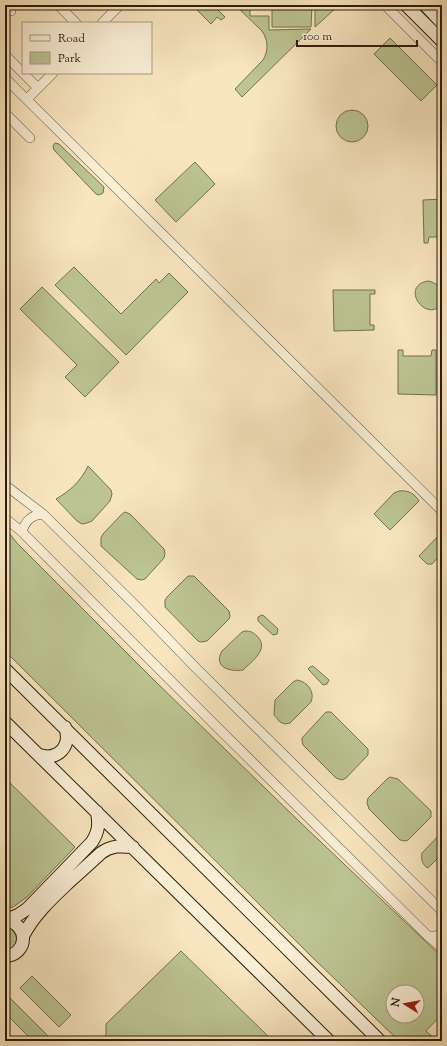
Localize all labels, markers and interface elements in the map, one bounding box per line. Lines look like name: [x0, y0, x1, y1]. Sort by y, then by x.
legend: [22, 22, 152, 74]
scale bar: [297, 22, 417, 48]
text: 100 m: [303, 28, 332, 46]
text: Road: [58, 30, 85, 48]
text: Park: [58, 50, 81, 68]
north arrow: [385, 984, 425, 1024]
text: N: [387, 996, 405, 1009]

